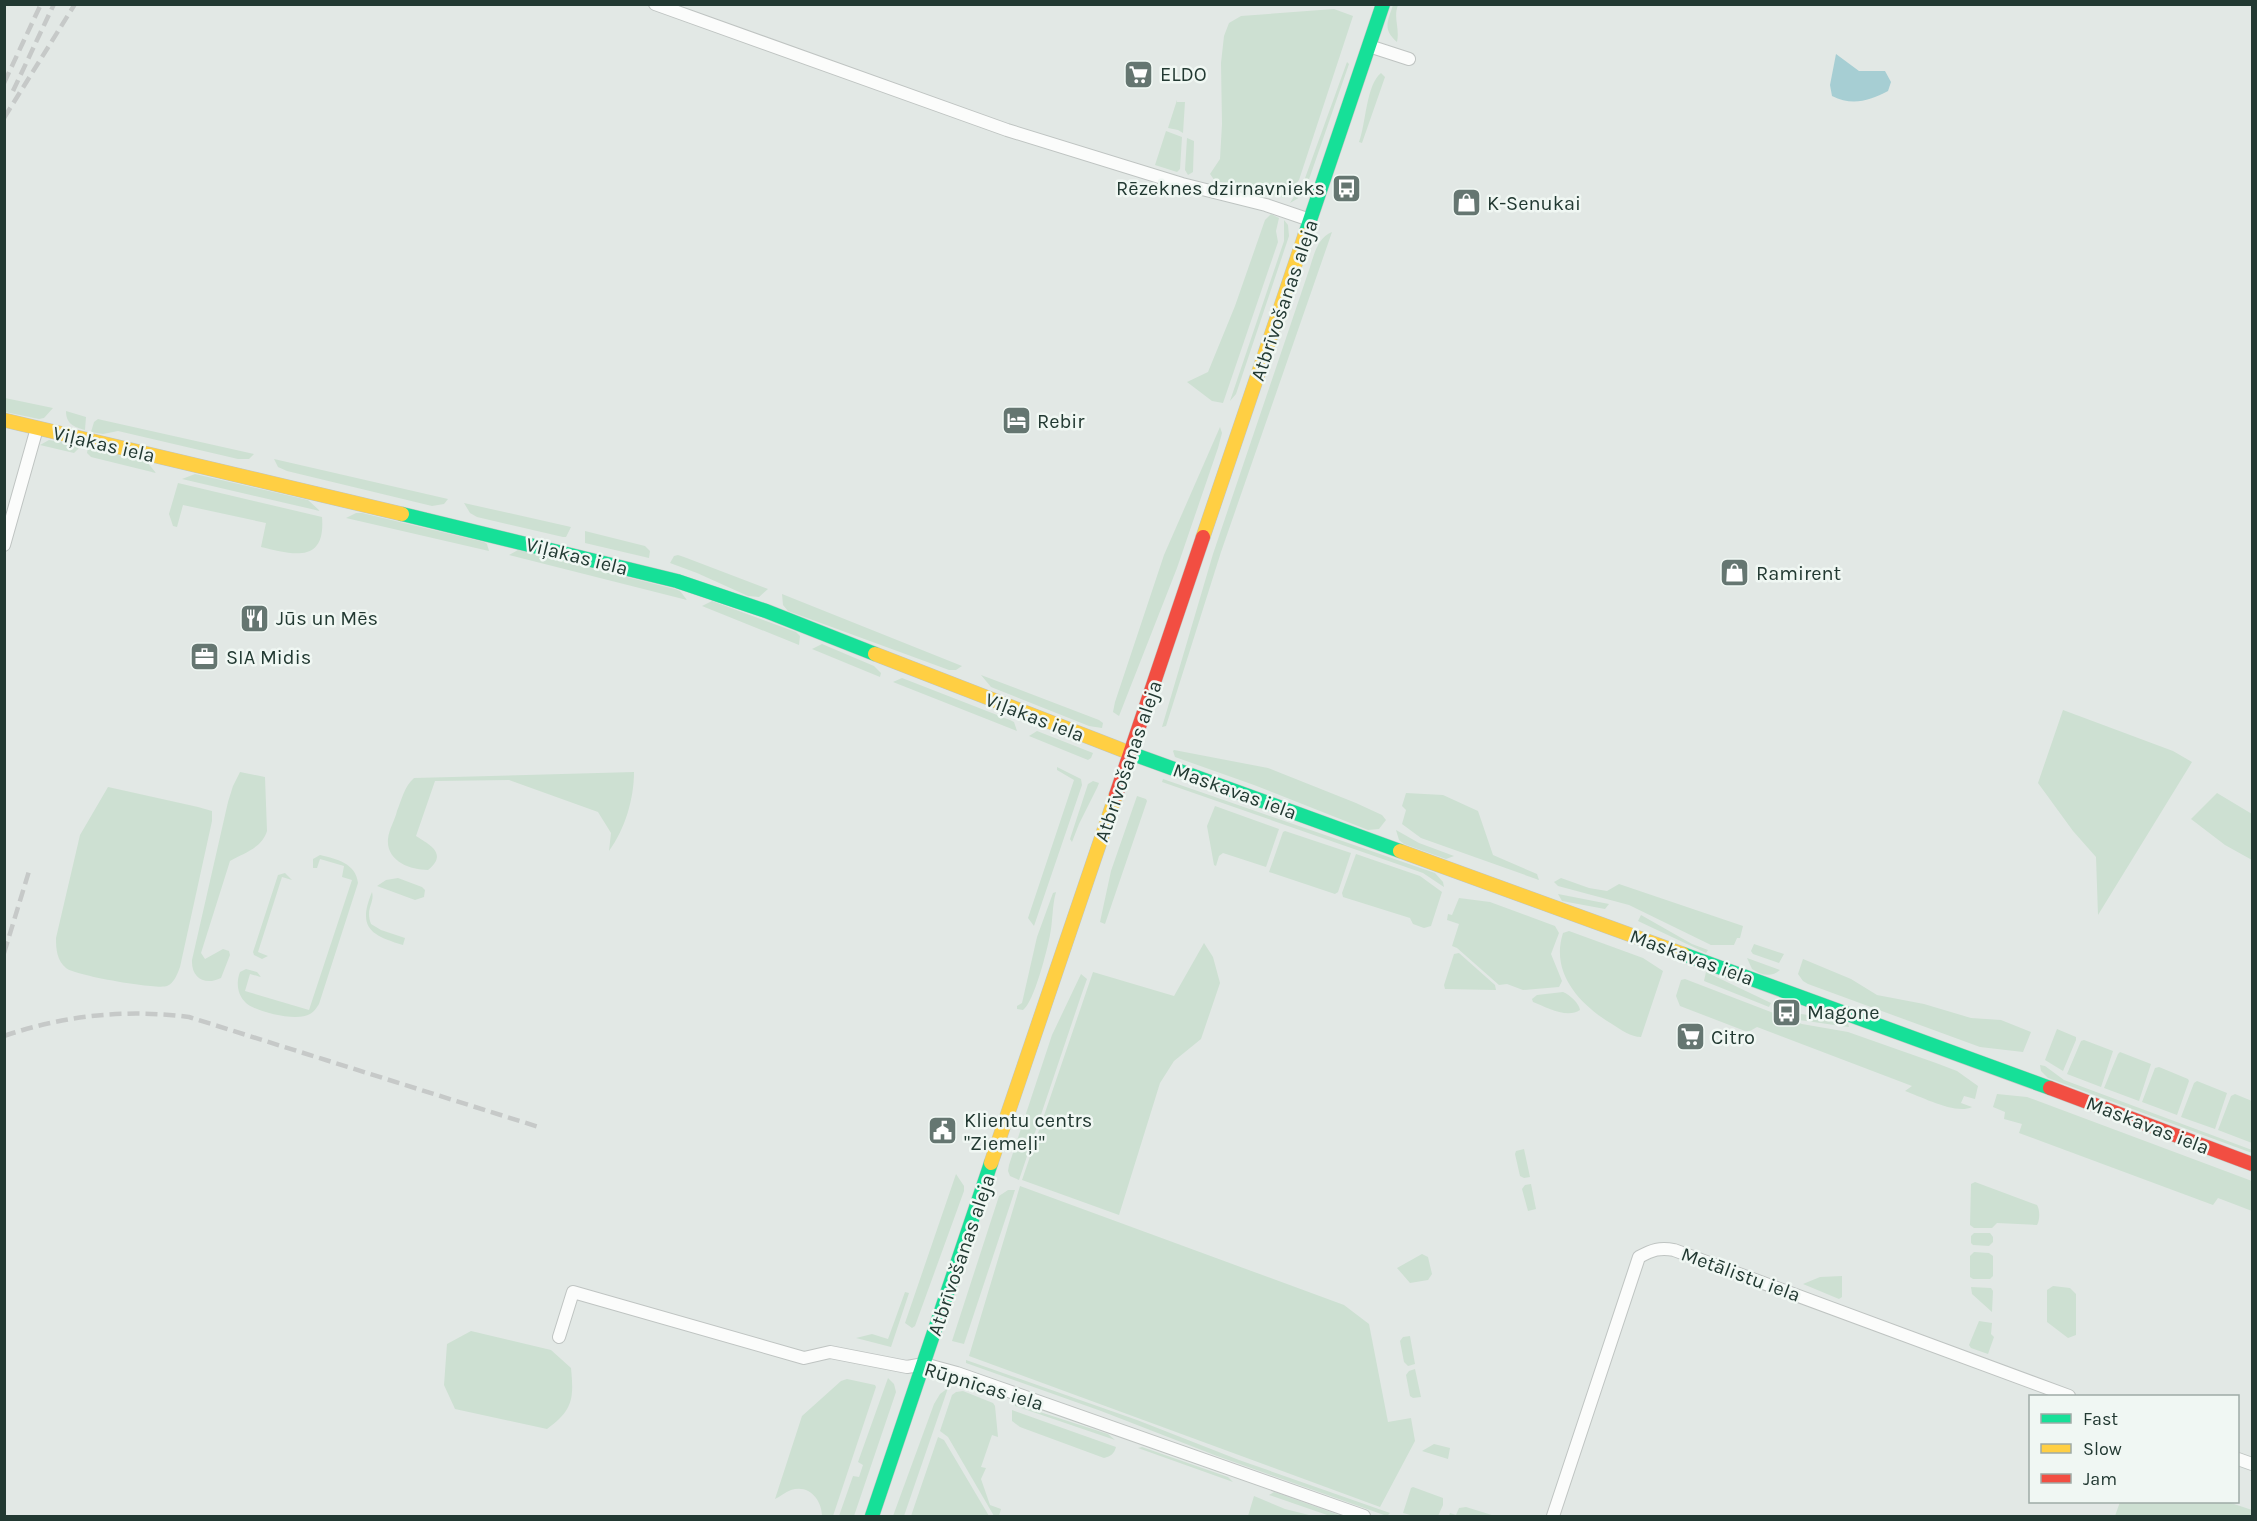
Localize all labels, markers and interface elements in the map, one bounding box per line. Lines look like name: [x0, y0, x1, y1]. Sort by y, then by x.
supermarket icon: ELDO: [1123, 58, 1155, 90]
place label: ELDO: [1160, 63, 1207, 86]
bus stop icon: Rēzeknes dzirnavnieks: [1330, 172, 1362, 204]
place label: Rēzeknes dzirnavnieks: [1116, 177, 1325, 200]
shop icon: K-Senukai: [1450, 187, 1482, 219]
place label: K-Senukai: [1487, 192, 1581, 215]
street label: Atbrīvošanas aleja: [1246, 216, 1323, 384]
hotel icon: Rebir: [1000, 405, 1032, 437]
place label: Rebir: [1037, 410, 1085, 433]
street label: Viļakas iela: [51, 422, 157, 467]
street label: Viļakas iela: [524, 533, 630, 580]
shop icon: Ramirent: [1719, 557, 1751, 589]
place label: Ramirent: [1756, 562, 1841, 585]
restaurant icon: Jūs un Mēs: [239, 602, 271, 634]
place label: Jūs un Mēs: [276, 607, 378, 630]
office icon: SIA Midis: [189, 641, 221, 673]
place label: SIA Midis: [226, 646, 311, 669]
street label: Atbrīvošanas aleja: [1090, 677, 1167, 845]
street label: Viļakas iela: [982, 688, 1088, 747]
street label: Maskavas iela: [1170, 758, 1300, 824]
street label: Maskavas iela: [1627, 924, 1757, 990]
bus stop icon: Magone: [1770, 996, 1802, 1028]
place label: Magone: [1807, 1001, 1880, 1024]
supermarket icon: Citro: [1674, 1021, 1706, 1053]
place label: Citro: [1711, 1026, 1755, 1049]
street label: Maskavas iela: [2083, 1091, 2213, 1159]
place label: Klientu centrs "Ziemeļi": [964, 1109, 1092, 1155]
public building icon: Klientu centrs "Ziemeļi": [927, 1115, 959, 1147]
street label: Atbrīvošanas aleja: [923, 1171, 1000, 1339]
street label: Metālistu iela: [1678, 1242, 1804, 1307]
street label: Rūpnīcas iela: [921, 1357, 1046, 1416]
legend: [2029, 1395, 2239, 1503]
text: Fast: [2083, 1408, 2118, 1430]
text: Slow: [2083, 1438, 2122, 1460]
text: Jam: [2083, 1468, 2117, 1490]

